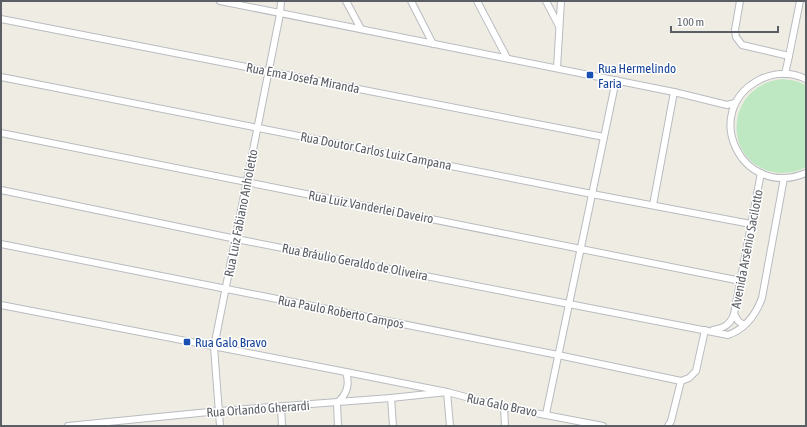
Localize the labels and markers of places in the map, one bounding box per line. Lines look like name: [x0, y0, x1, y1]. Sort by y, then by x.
place label: Rua Hermelindo Faria: [598, 61, 676, 91]
marker: Rua Hermelindo Faria: [585, 70, 595, 80]
place label: Rua Galo Bravo: [195, 335, 267, 350]
marker: Rua Galo Bravo: [182, 337, 192, 347]

